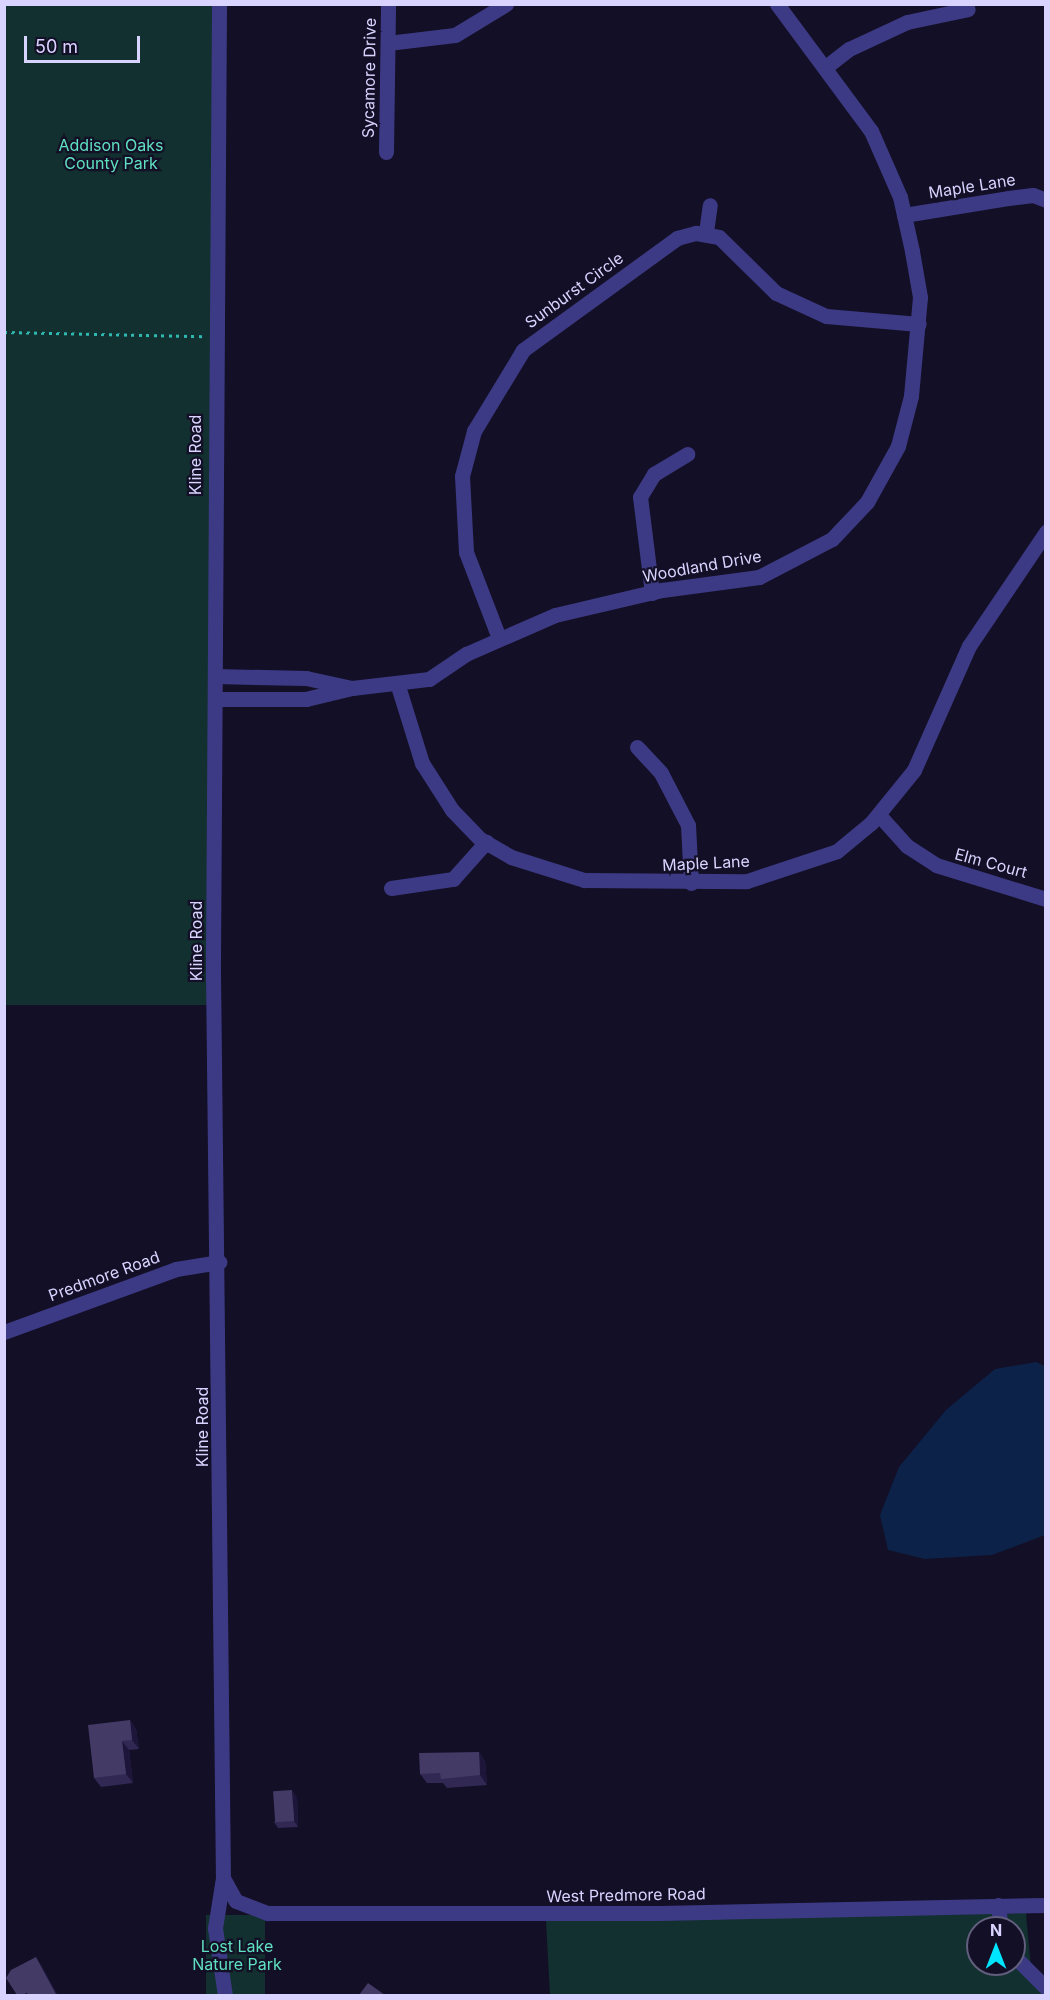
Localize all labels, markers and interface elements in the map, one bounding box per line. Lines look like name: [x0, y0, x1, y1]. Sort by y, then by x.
street label: Sycamore Drive: [358, 18, 380, 138]
scale bar: [27, 24, 142, 62]
text: 50 m: [35, 36, 78, 57]
park label: Addison Oaks County Park: [59, 135, 163, 173]
street label: Maple Lane: [927, 170, 1017, 202]
street label: Sunburst Circle: [521, 248, 627, 332]
street label: Kline Road: [185, 415, 205, 495]
street label: Woodland Drive: [641, 546, 763, 586]
street label: Elm Court: [953, 844, 1029, 882]
street label: Maple Lane: [662, 851, 750, 875]
street label: Kline Road: [186, 901, 206, 981]
street label: Predmore Road: [46, 1247, 162, 1305]
street label: Kline Road: [192, 1387, 212, 1467]
street label: West Predmore Road: [546, 1884, 706, 1906]
north arrow: [966, 1916, 1026, 1976]
text: N: [990, 1920, 1002, 1940]
park label: Lost Lake Nature Park: [192, 1936, 282, 1974]

